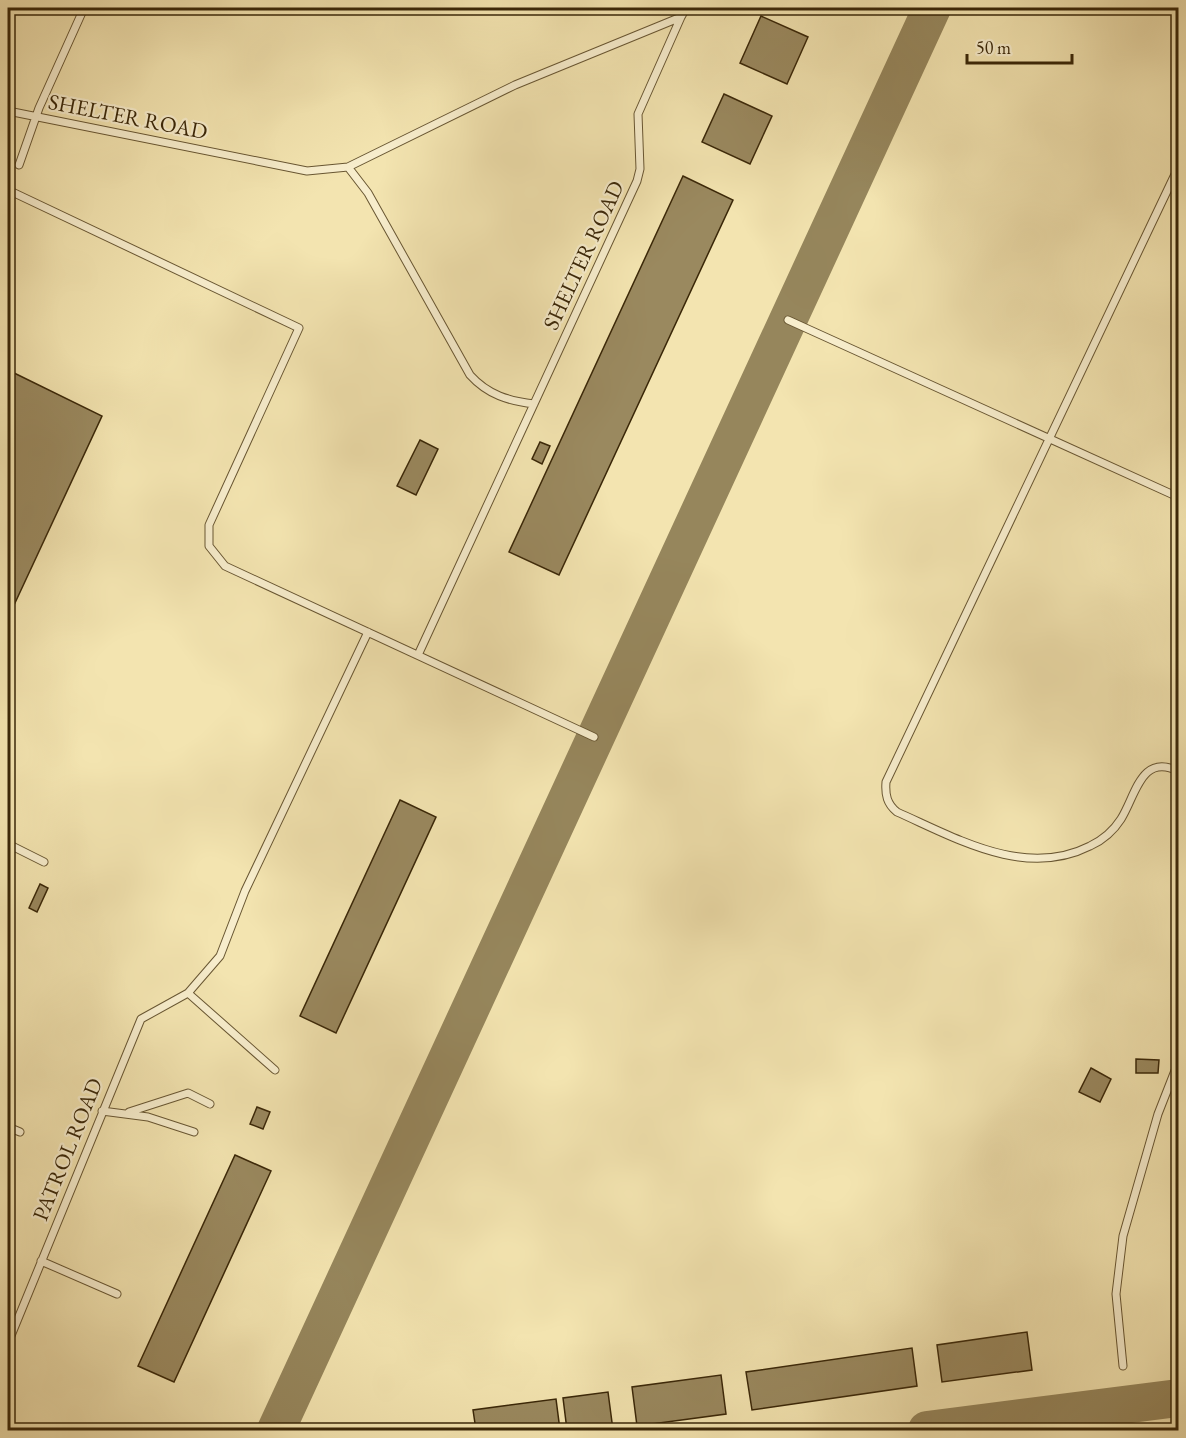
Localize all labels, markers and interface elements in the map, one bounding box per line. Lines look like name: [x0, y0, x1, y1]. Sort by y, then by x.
scale bar: [967, 27, 1072, 65]
text: 50 m: [976, 36, 1011, 59]
street label: SHELTER ROAD: [46, 87, 210, 146]
street label: SHELTER ROAD: [536, 176, 631, 335]
street label: PATROL ROAD: [26, 1074, 109, 1225]

